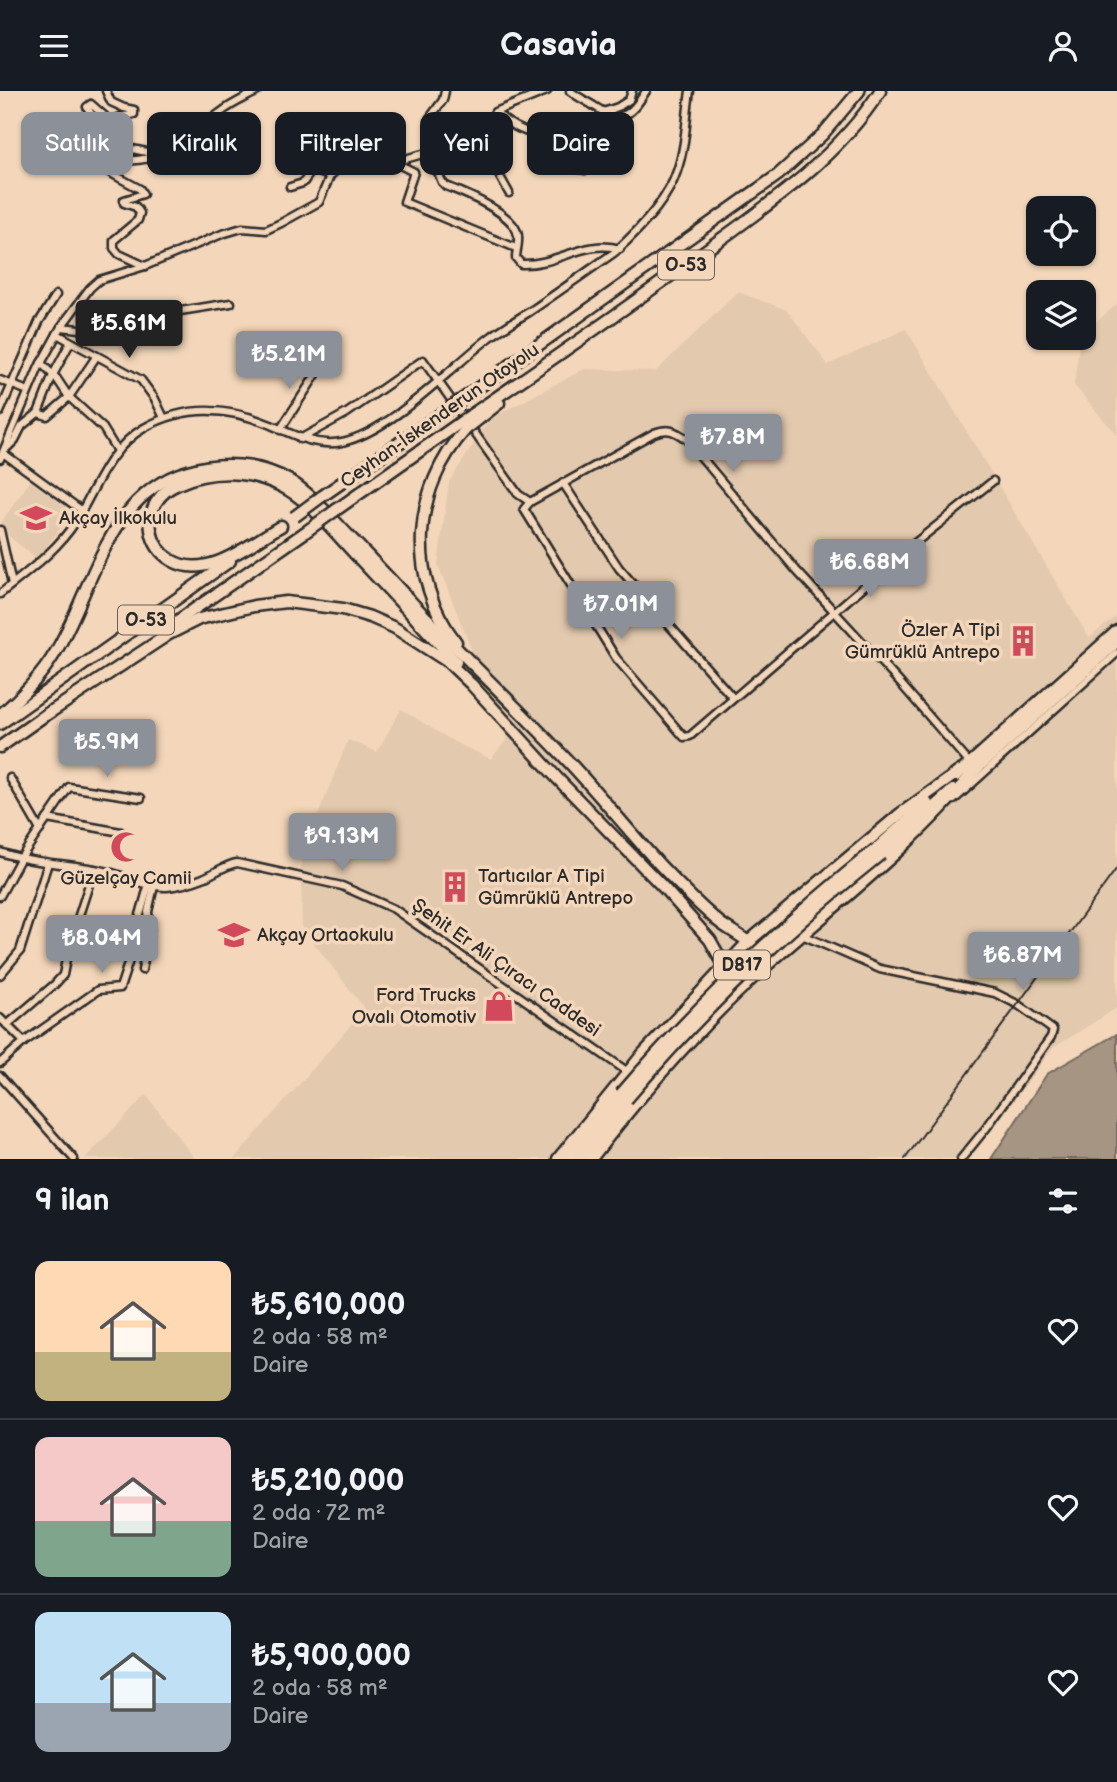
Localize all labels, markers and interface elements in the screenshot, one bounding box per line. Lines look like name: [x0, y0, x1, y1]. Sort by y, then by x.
text: Casavia: [500, 26, 617, 65]
icon: menu: [35, 27, 73, 65]
icon: person: [1044, 27, 1082, 65]
chip: Satılık: [21, 112, 133, 175]
chip: Kiralık: [147, 112, 261, 175]
chip: Filtreler: [275, 112, 406, 175]
chip: Yeni: [420, 112, 513, 175]
chip: Daire: [527, 112, 634, 175]
map controls: [1026, 196, 1096, 350]
button: locate: [1026, 196, 1096, 266]
road number: O-53: [658, 251, 714, 279]
button: layers: [1026, 280, 1096, 350]
pin: ₺5.61M: [72, 301, 186, 360]
text: ₺5.61M: [92, 309, 166, 337]
pin: ₺5.21M: [232, 331, 346, 391]
street label: Ceyhan-İskenderun Otoyolu: [336, 339, 544, 493]
text: ₺5.21M: [252, 340, 326, 368]
pin: ₺7.8M: [684, 415, 782, 474]
text: ₺7.8M: [701, 423, 765, 451]
school or university icon: Akçay İlkokulu: [19, 501, 53, 535]
place label: Akçay İlkokulu: [59, 507, 177, 530]
pin: ₺6.68M: [813, 539, 927, 599]
text: ₺6.68M: [830, 548, 910, 576]
pin: ₺7.01M: [564, 581, 678, 641]
text: ₺7.01M: [584, 590, 658, 618]
road number: O-53: [118, 605, 174, 635]
place label: Özler A Tipi Gümrüklü Antrepo: [845, 619, 1000, 664]
building icon: Özler A Tipi Gümrüklü Antrepo: [1006, 624, 1040, 658]
pin: ₺5.9M: [58, 719, 156, 779]
text: ₺5.9M: [75, 728, 139, 756]
pin: ₺9.13M: [285, 813, 399, 873]
text: ₺9.13M: [305, 822, 379, 850]
mosque icon: Güzelçay Camii: [109, 830, 143, 864]
place label: Tartıcılar A Tipi Gümrüklü Antrepo: [478, 865, 633, 910]
place label: Güzelçay Camii: [60, 867, 192, 890]
building icon: Tartıcılar A Tipi Gümrüklü Antrepo: [438, 870, 472, 904]
street label: Şehit Er Ali Çıracı Caddesi: [407, 894, 605, 1042]
pin: ₺8.04M: [45, 915, 159, 975]
school or university icon: Akçay Ortaokulu: [217, 918, 251, 952]
text: ₺8.04M: [62, 924, 142, 952]
place label: Akçay Ortaokulu: [257, 924, 394, 947]
pin: ₺6.87M: [966, 933, 1080, 992]
text: ₺6.87M: [984, 941, 1062, 969]
road number: D817: [714, 951, 770, 979]
place label: Ford Trucks Ovalı Otomotiv: [352, 984, 477, 1029]
shop icon: Ford Trucks Ovalı Otomotiv: [482, 989, 516, 1023]
icon: filters: [1044, 1182, 1082, 1220]
text: 9 ilan: [35, 1183, 110, 1219]
text: ₺5,610,000: [252, 1287, 405, 1323]
icon: home: [91, 1289, 175, 1373]
icon: heart: [1044, 1312, 1082, 1350]
text: 2 oda · 58 m²: [252, 1323, 388, 1351]
text: Daire: [252, 1351, 308, 1379]
text: ₺5,210,000: [252, 1463, 405, 1499]
icon: home: [91, 1465, 175, 1549]
icon: heart: [1044, 1488, 1082, 1526]
text: 2 oda · 72 m²: [252, 1499, 385, 1527]
text: Daire: [252, 1527, 308, 1555]
text: ₺5,900,000: [252, 1638, 411, 1674]
icon: home: [91, 1640, 175, 1724]
icon: heart: [1044, 1663, 1082, 1701]
text: 2 oda · 58 m²: [252, 1674, 388, 1702]
text: Daire: [252, 1702, 308, 1730]

